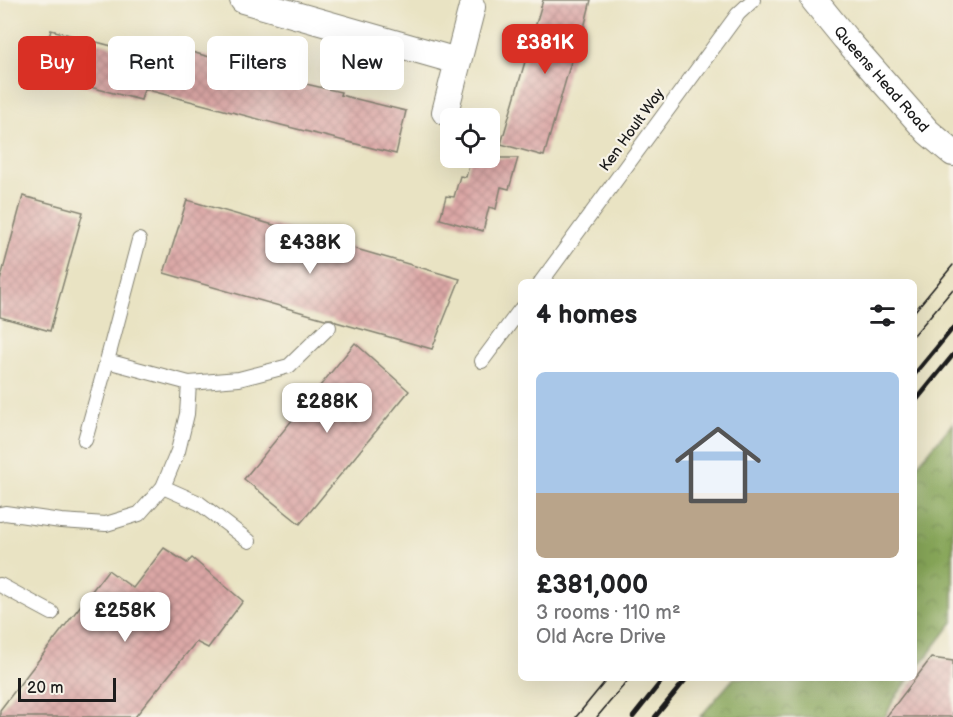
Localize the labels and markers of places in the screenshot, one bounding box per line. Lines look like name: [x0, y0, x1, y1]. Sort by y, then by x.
pin: £381K: [503, 24, 587, 75]
pin: £438K: [268, 224, 352, 275]
pin: £288K: [285, 383, 369, 434]
pin: £258K: [83, 592, 167, 643]

